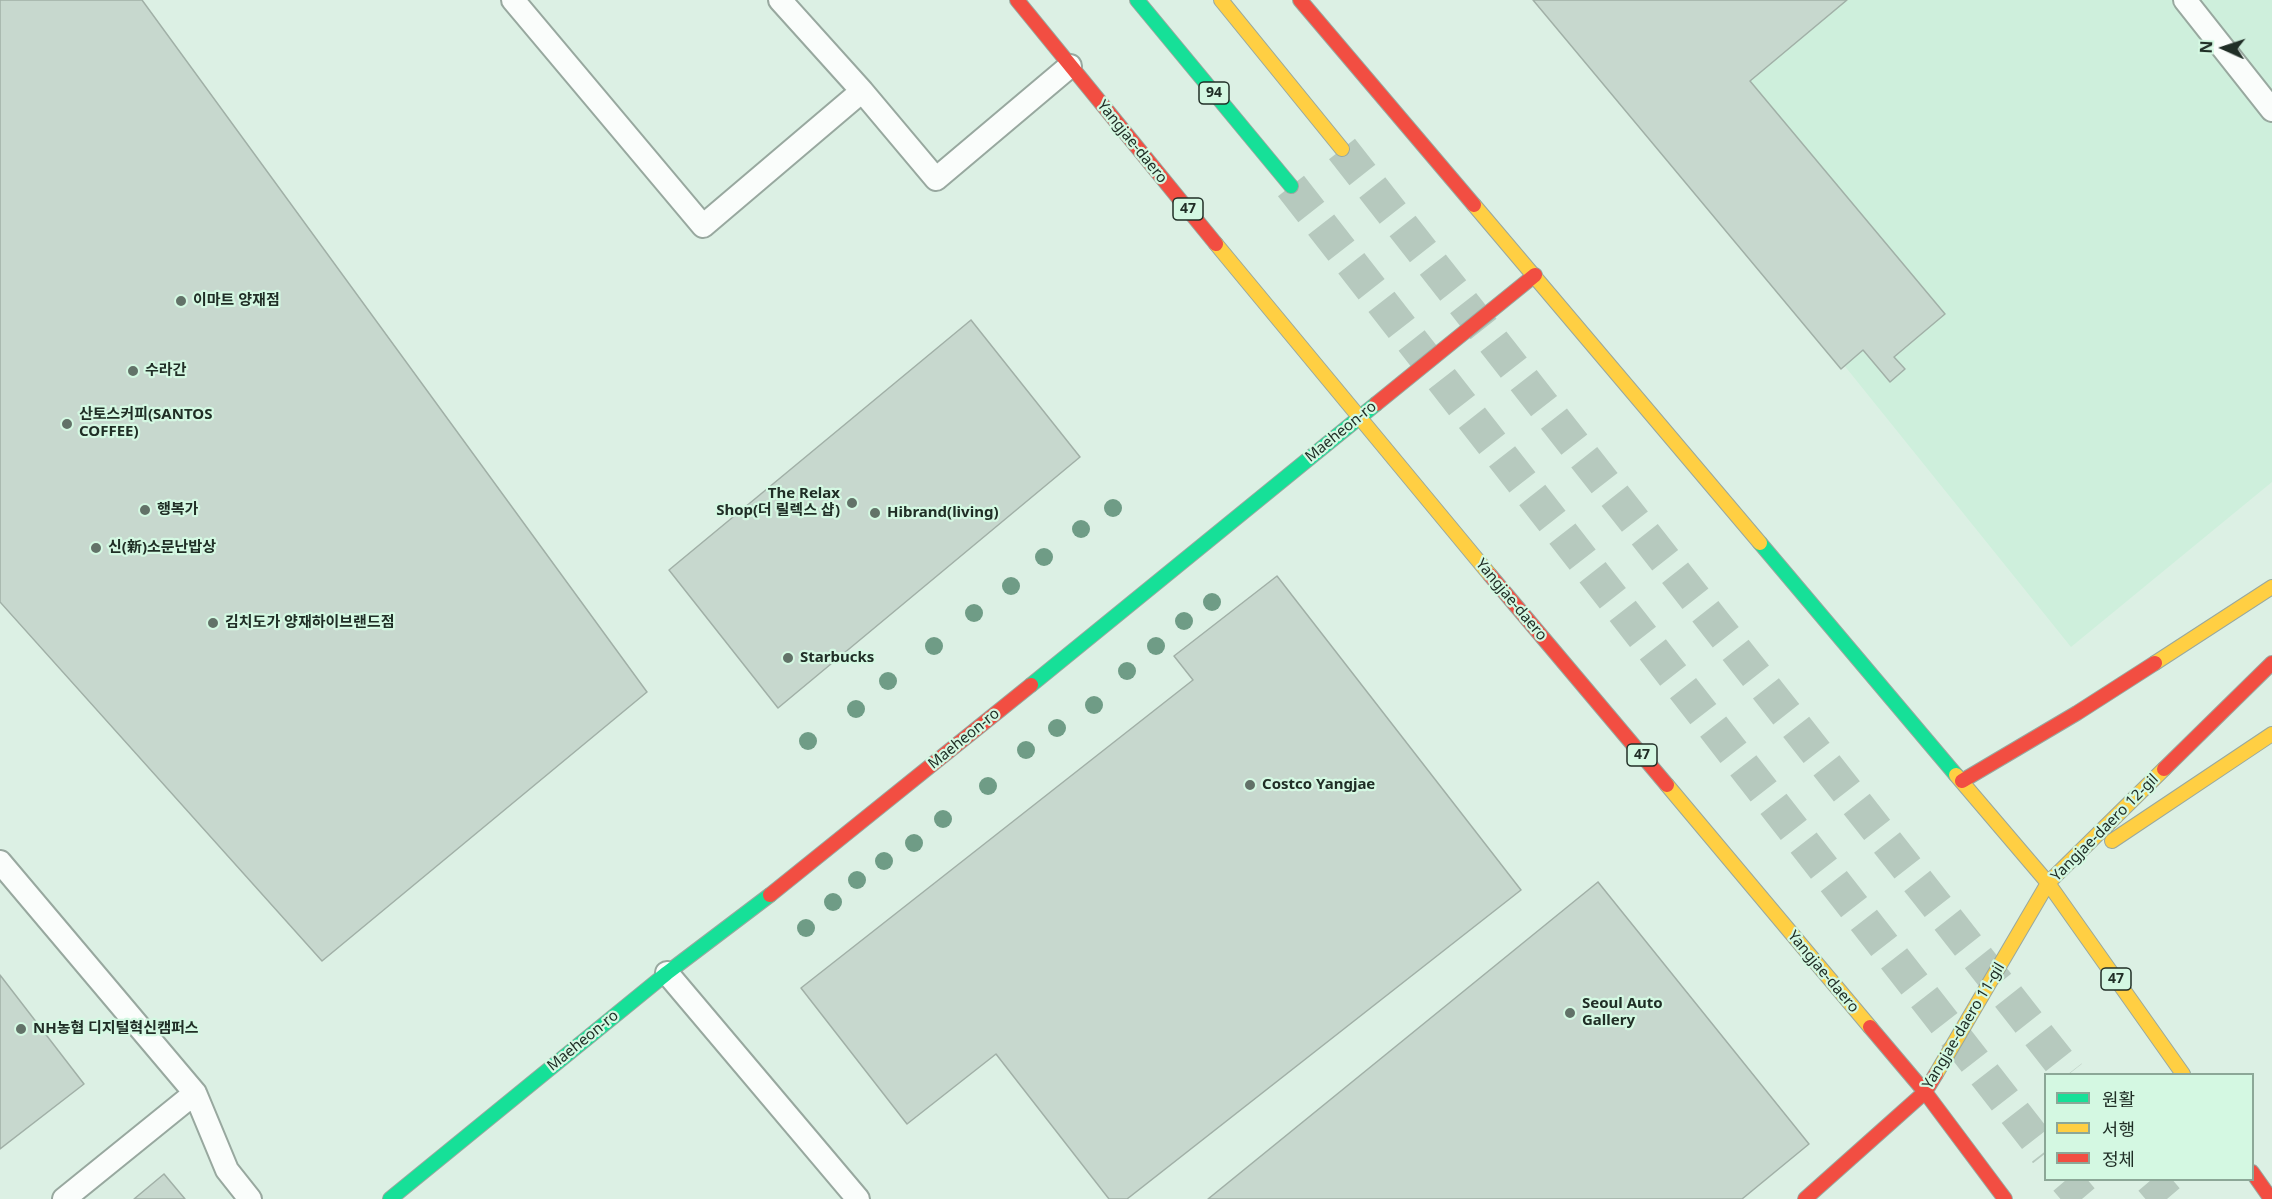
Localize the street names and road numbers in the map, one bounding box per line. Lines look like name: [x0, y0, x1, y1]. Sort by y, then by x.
road number: 94: [1199, 82, 1229, 104]
street label: Yangjae-daero: [1093, 97, 1171, 187]
road number: 47: [1173, 198, 1203, 220]
street label: Maeheon-ro: [1302, 398, 1380, 466]
street label: Yangjae-daero: [1472, 555, 1550, 645]
street label: Maeheon-ro: [925, 705, 1003, 773]
road number: 47: [1627, 744, 1657, 766]
street label: Yangjae-daero 12-gil: [2048, 771, 2162, 885]
street label: Yangjae-daero: [1784, 927, 1862, 1017]
street label: Yangjae-daero 11-gil: [1919, 960, 2009, 1092]
road number: 47: [2101, 968, 2131, 990]
street label: Maeheon-ro: [544, 1007, 622, 1075]

